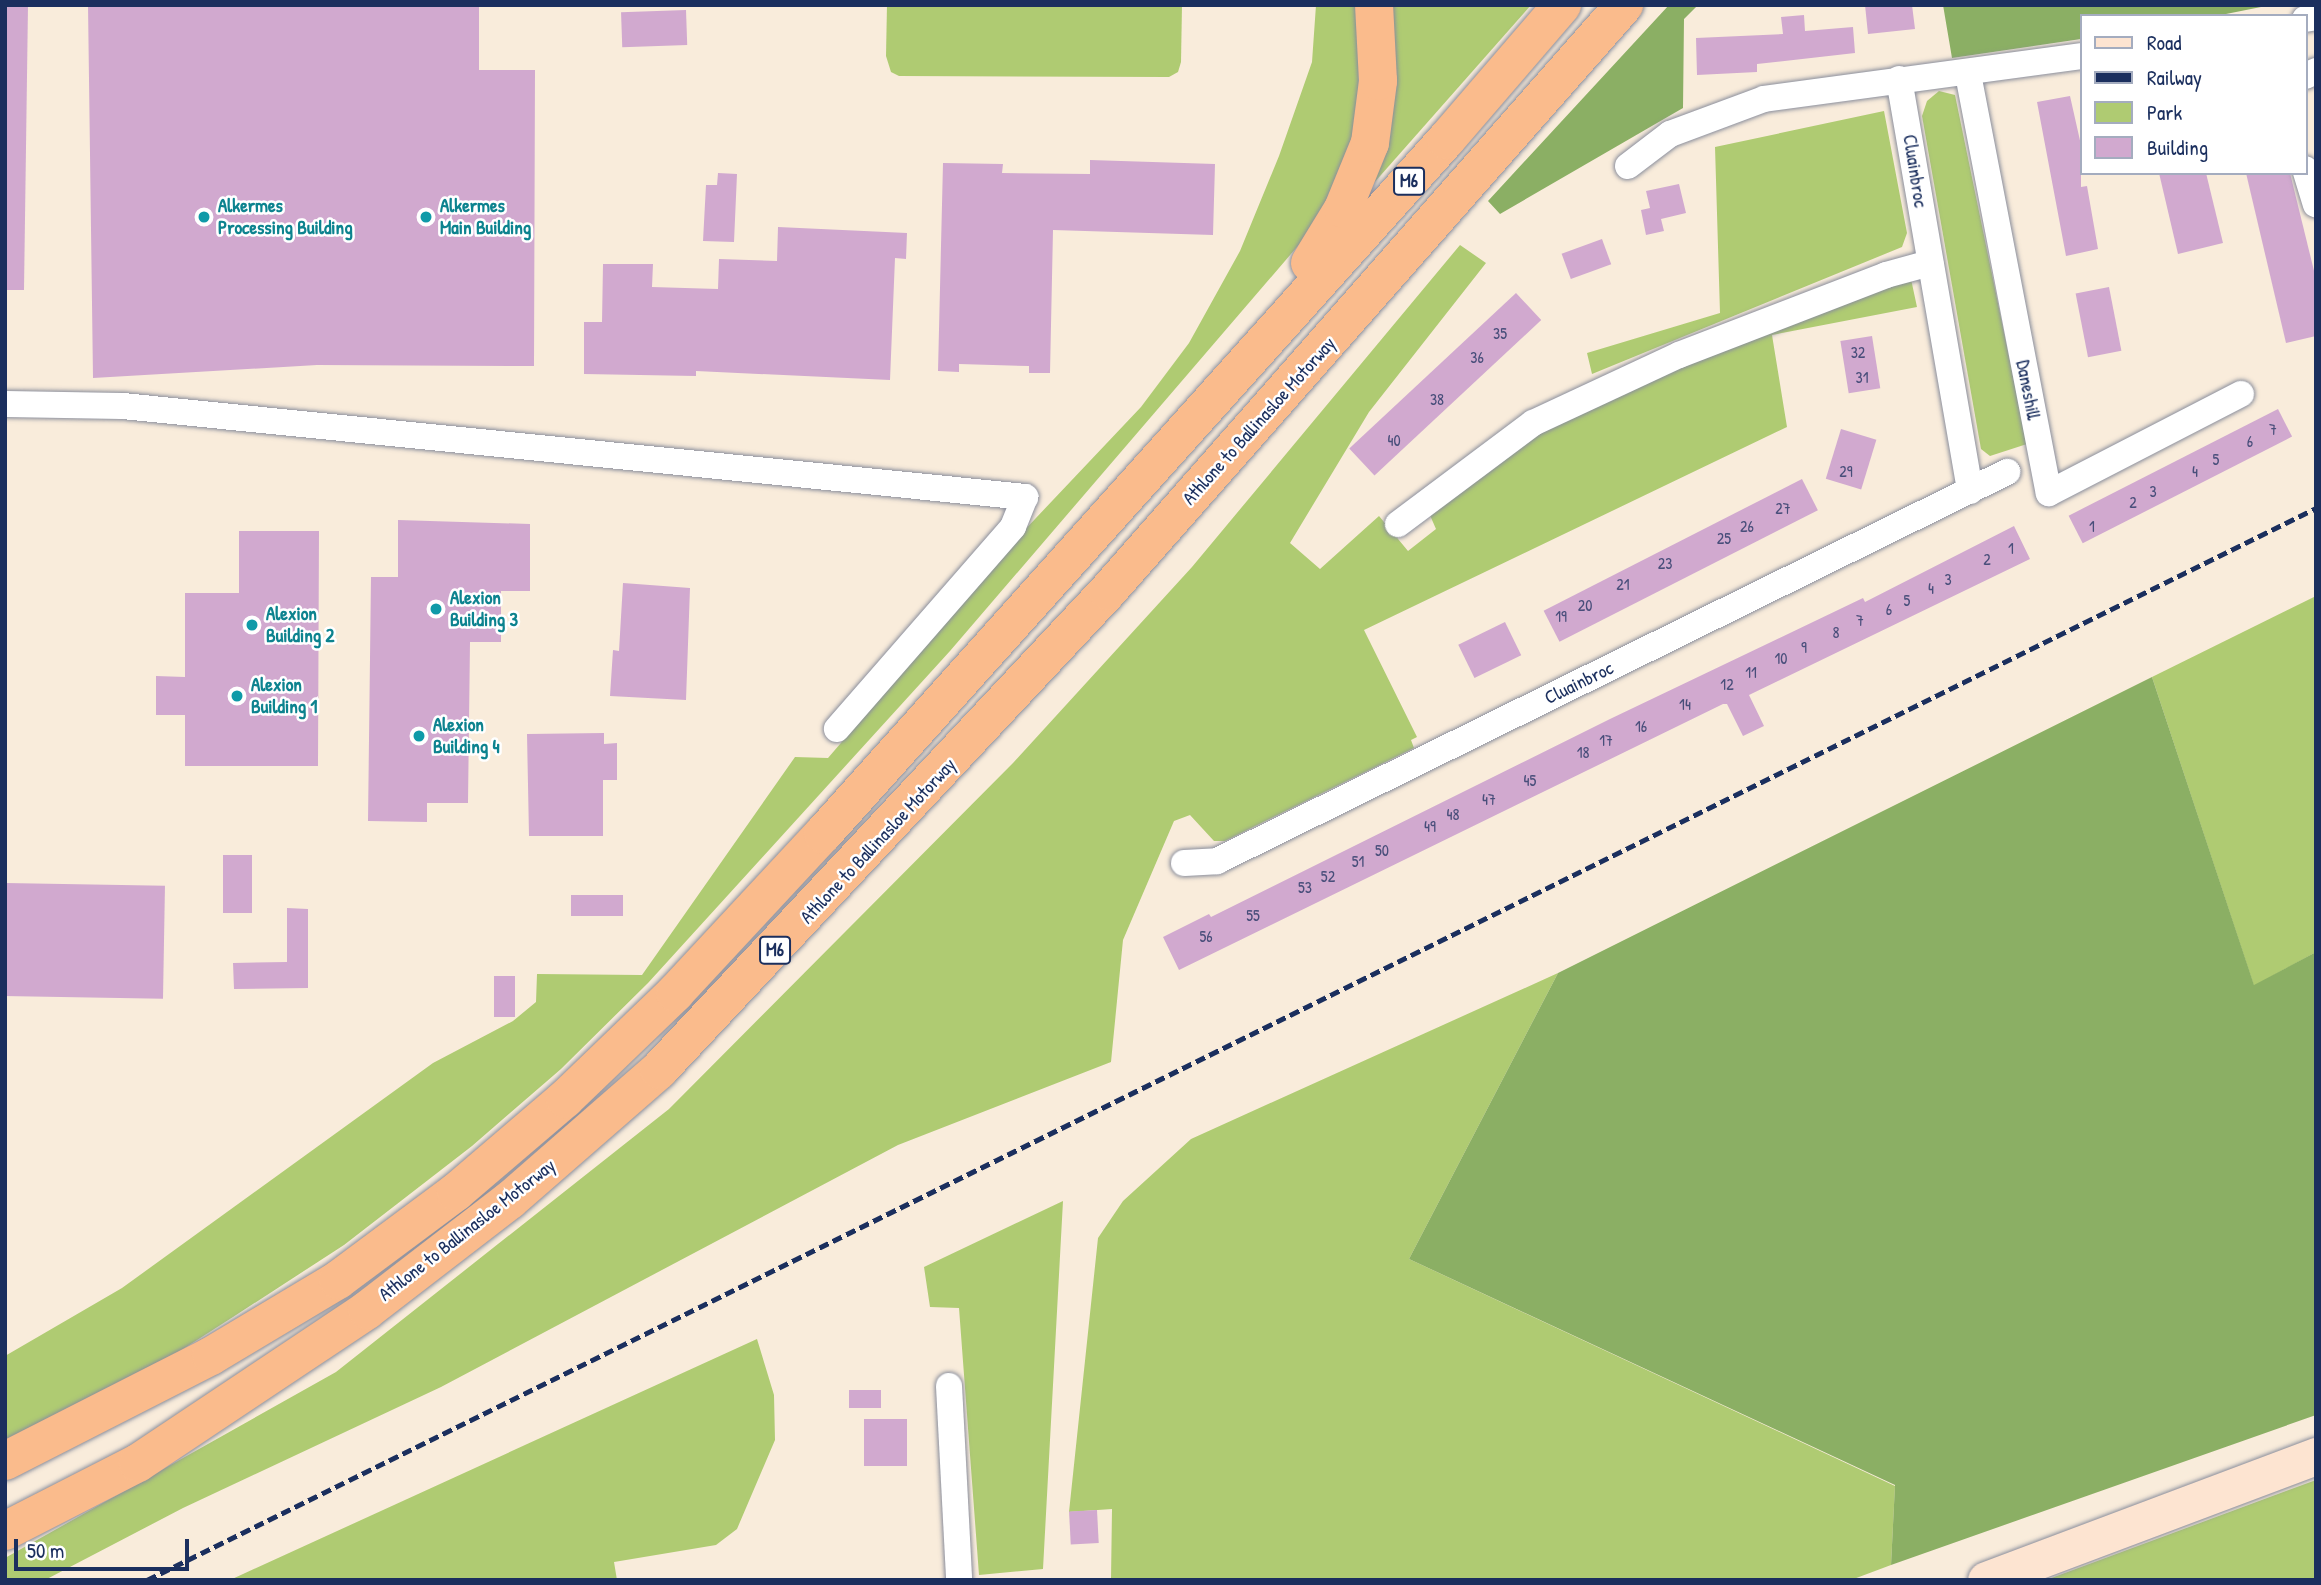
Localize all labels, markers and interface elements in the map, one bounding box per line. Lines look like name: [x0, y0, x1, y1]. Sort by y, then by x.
legend: [2080, 14, 2307, 175]
text: Road: [2147, 28, 2181, 57]
text: Railway: [2147, 63, 2202, 92]
text: Park: [2147, 98, 2182, 127]
street label: Cluainbroc: [1898, 133, 1932, 209]
text: Building: [2147, 133, 2208, 162]
road number: M6: [1392, 166, 1426, 196]
place label: Alkermes Processing Building: [218, 195, 353, 239]
place label: Alkermes Main Building: [440, 195, 531, 239]
marker: Alkermes Processing Building: [196, 209, 212, 225]
marker: Alkermes Main Building: [418, 209, 434, 225]
house number: 35: [1493, 323, 1507, 343]
street label: Athlone to Ballinasloe Motorway: [1178, 332, 1340, 510]
house number: 32: [1851, 342, 1865, 362]
house number: 36: [1470, 347, 1484, 367]
street label: Daneshill: [2011, 358, 2045, 422]
house number: 31: [1856, 367, 1868, 387]
house number: 38: [1430, 389, 1444, 409]
house number: 7: [2269, 419, 2277, 439]
house number: 40: [1387, 430, 1401, 450]
house number: 6: [2247, 431, 2253, 451]
house number: 5: [2213, 449, 2219, 469]
house number: 29: [1839, 461, 1853, 481]
house number: 4: [2192, 461, 2198, 481]
house number: 3: [2149, 481, 2157, 501]
house number: 2: [2129, 492, 2137, 512]
house number: 27: [1775, 498, 1791, 518]
house number: 26: [1740, 516, 1754, 536]
house number: 1: [2089, 516, 2095, 536]
house number: 25: [1717, 528, 1731, 548]
house number: 1: [2008, 538, 2014, 558]
house number: 2: [1983, 549, 1991, 569]
house number: 23: [1658, 553, 1672, 573]
house number: 3: [1944, 569, 1952, 589]
house number: 21: [1616, 574, 1630, 594]
house number: 4: [1928, 578, 1934, 598]
place label: Alexion Building 3: [450, 587, 518, 631]
house number: 5: [1904, 590, 1910, 610]
house number: 20: [1578, 595, 1592, 615]
house number: 6: [1886, 599, 1892, 619]
marker: Alexion Building 3: [428, 601, 444, 617]
place label: Alexion Building 2: [266, 603, 335, 647]
house number: 19: [1555, 606, 1567, 626]
house number: 7: [1856, 610, 1864, 630]
marker: Alexion Building 2: [244, 617, 260, 633]
house number: 8: [1833, 622, 1839, 642]
house number: 9: [1801, 637, 1807, 657]
house number: 10: [1775, 648, 1787, 668]
street label: Cluainbroc: [1541, 657, 1617, 709]
house number: 11: [1745, 662, 1757, 682]
place label: Alexion Building 1: [251, 674, 318, 718]
house number: 12: [1720, 674, 1734, 694]
marker: Alexion Building 1: [229, 688, 245, 704]
house number: 14: [1679, 694, 1691, 714]
place label: Alexion Building 4: [433, 714, 500, 758]
house number: 16: [1635, 716, 1647, 736]
marker: Alexion Building 4: [411, 728, 427, 744]
house number: 17: [1599, 730, 1613, 750]
house number: 18: [1577, 742, 1589, 762]
street label: Athlone to Ballinasloe Motorway: [795, 754, 961, 928]
house number: 45: [1524, 770, 1536, 790]
house number: 47: [1482, 789, 1496, 809]
house number: 48: [1447, 804, 1459, 824]
house number: 49: [1424, 816, 1436, 836]
house number: 50: [1375, 840, 1389, 860]
house number: 51: [1352, 851, 1364, 871]
house number: 52: [1321, 866, 1335, 886]
house number: 53: [1298, 877, 1312, 897]
house number: 55: [1246, 905, 1260, 925]
house number: 56: [1199, 926, 1213, 946]
road number: M6: [758, 936, 792, 965]
street label: Athlone to Ballinasloe Motorway: [374, 1154, 560, 1306]
scale bar: [18, 1526, 192, 1570]
text: 50 m: [27, 1536, 64, 1565]

